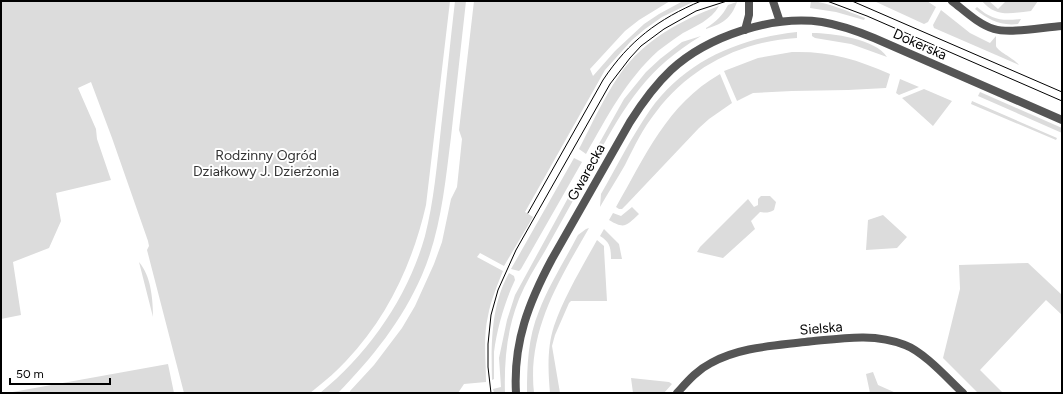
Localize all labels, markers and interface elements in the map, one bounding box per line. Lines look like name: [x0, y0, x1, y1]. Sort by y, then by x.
street label: Dokerska: [890, 25, 949, 64]
street label: Gwarecka: [564, 141, 609, 204]
park label: Rodzinny Ogród Działkowy J. Dzierżonia: [193, 147, 339, 180]
street label: Sielska: [799, 318, 843, 339]
scale bar: [10, 360, 110, 386]
text: 50 m: [16, 367, 44, 381]

